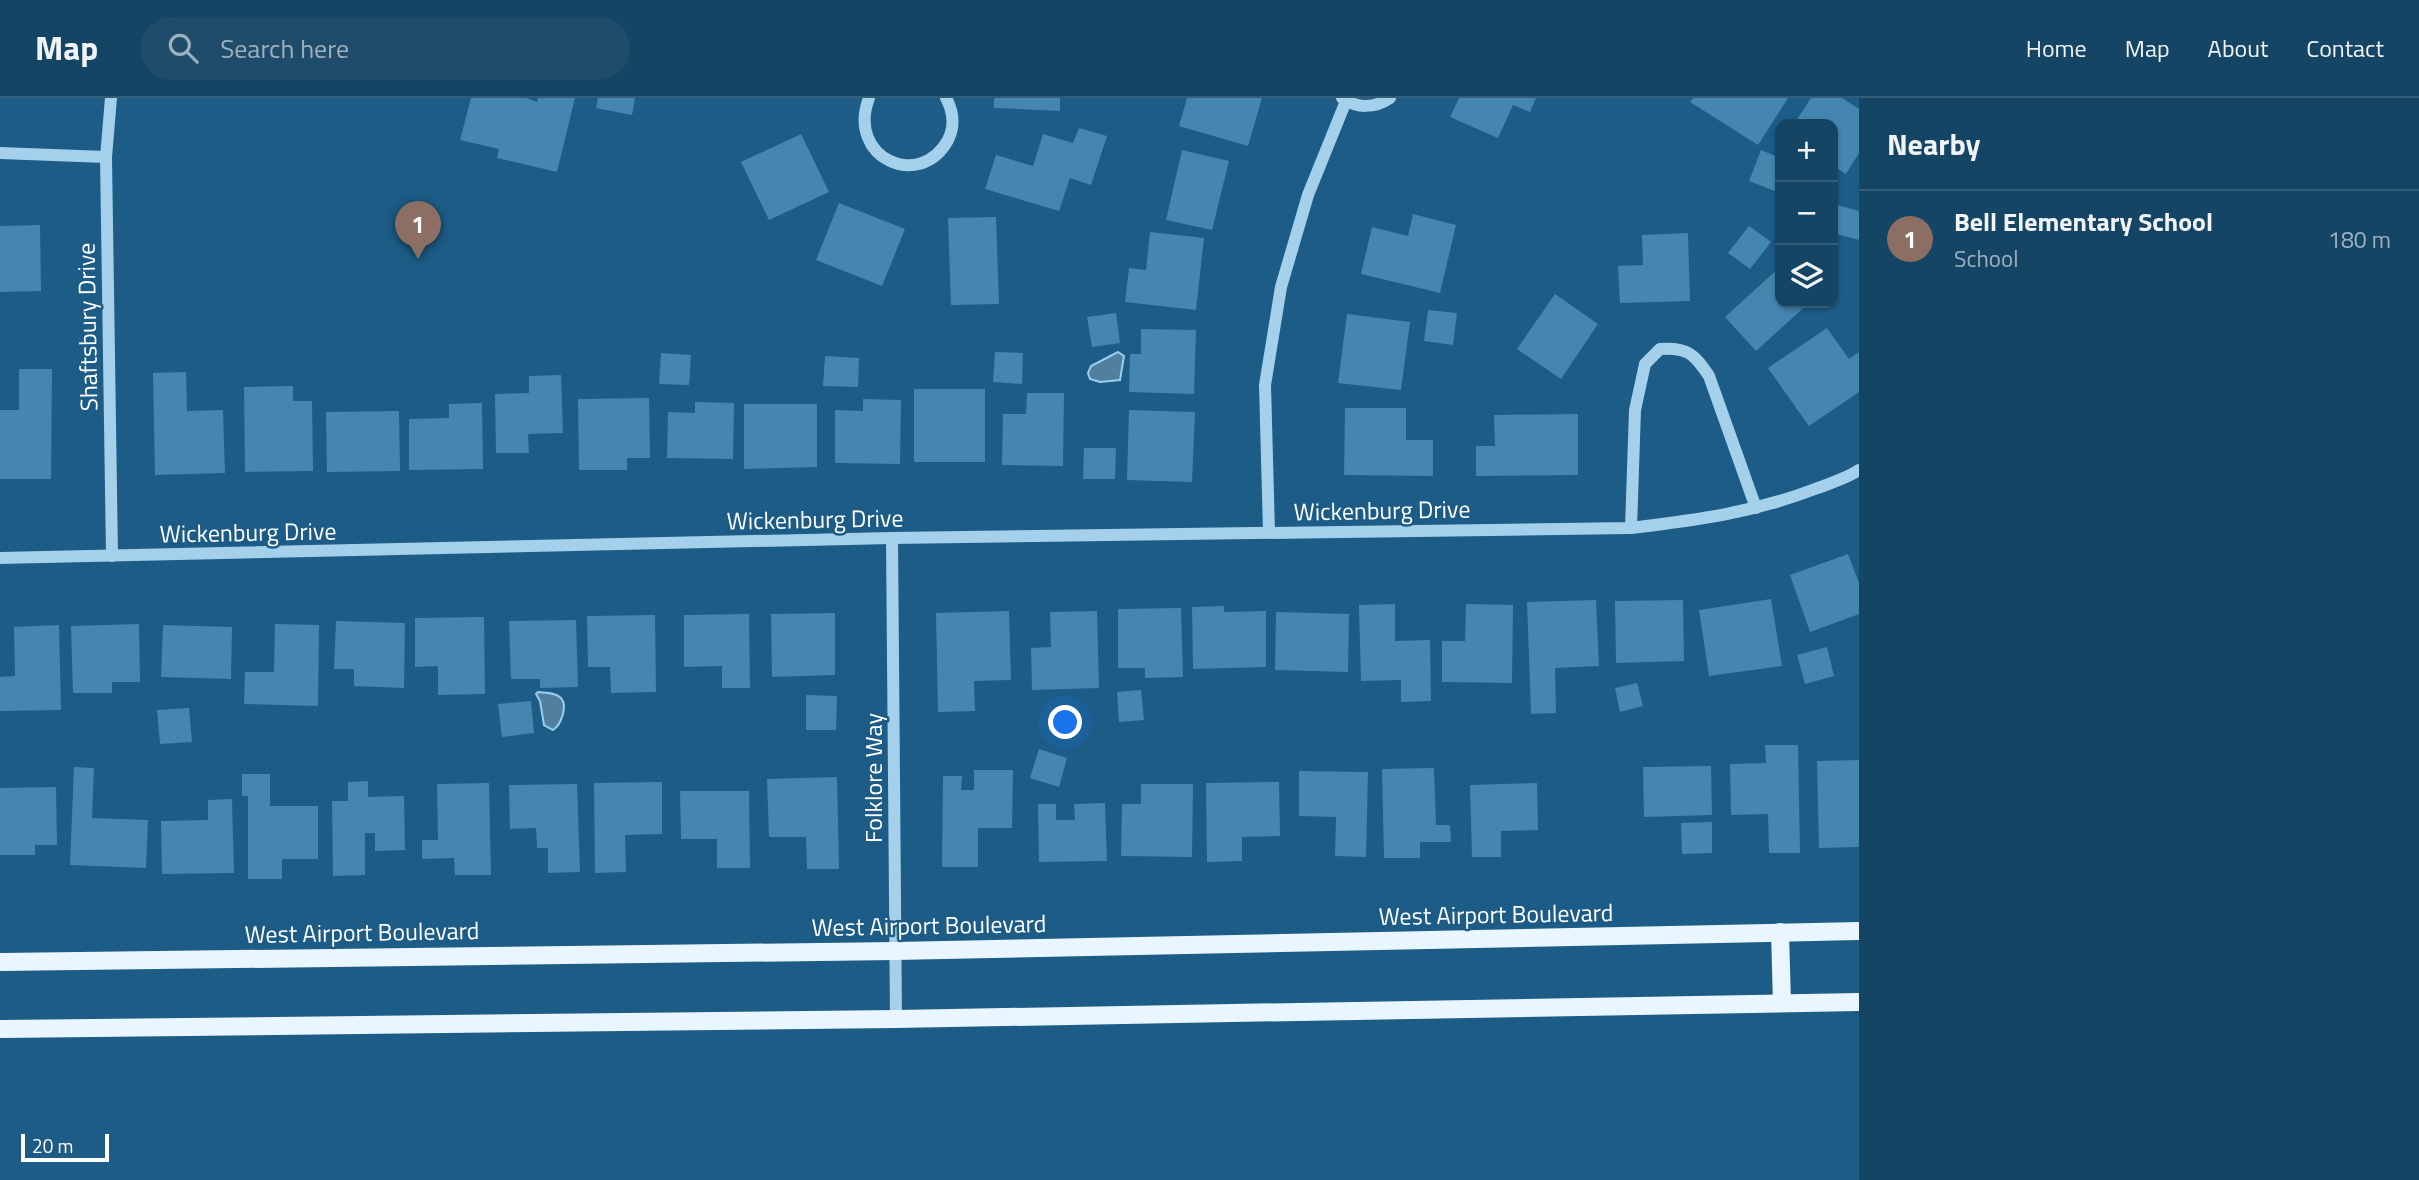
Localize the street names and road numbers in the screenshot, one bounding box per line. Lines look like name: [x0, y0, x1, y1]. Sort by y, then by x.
street label: Shaftsbury Drive: [68, 242, 106, 412]
street label: Wickenburg Drive: [1293, 490, 1471, 530]
street label: Wickenburg Drive: [726, 499, 904, 539]
street label: Wickenburg Drive: [159, 512, 337, 552]
street label: Folklore Way: [855, 713, 891, 843]
street label: West Airport Boulevard: [1378, 894, 1614, 934]
street label: West Airport Boulevard: [811, 905, 1047, 945]
street label: West Airport Boulevard: [244, 912, 480, 952]

